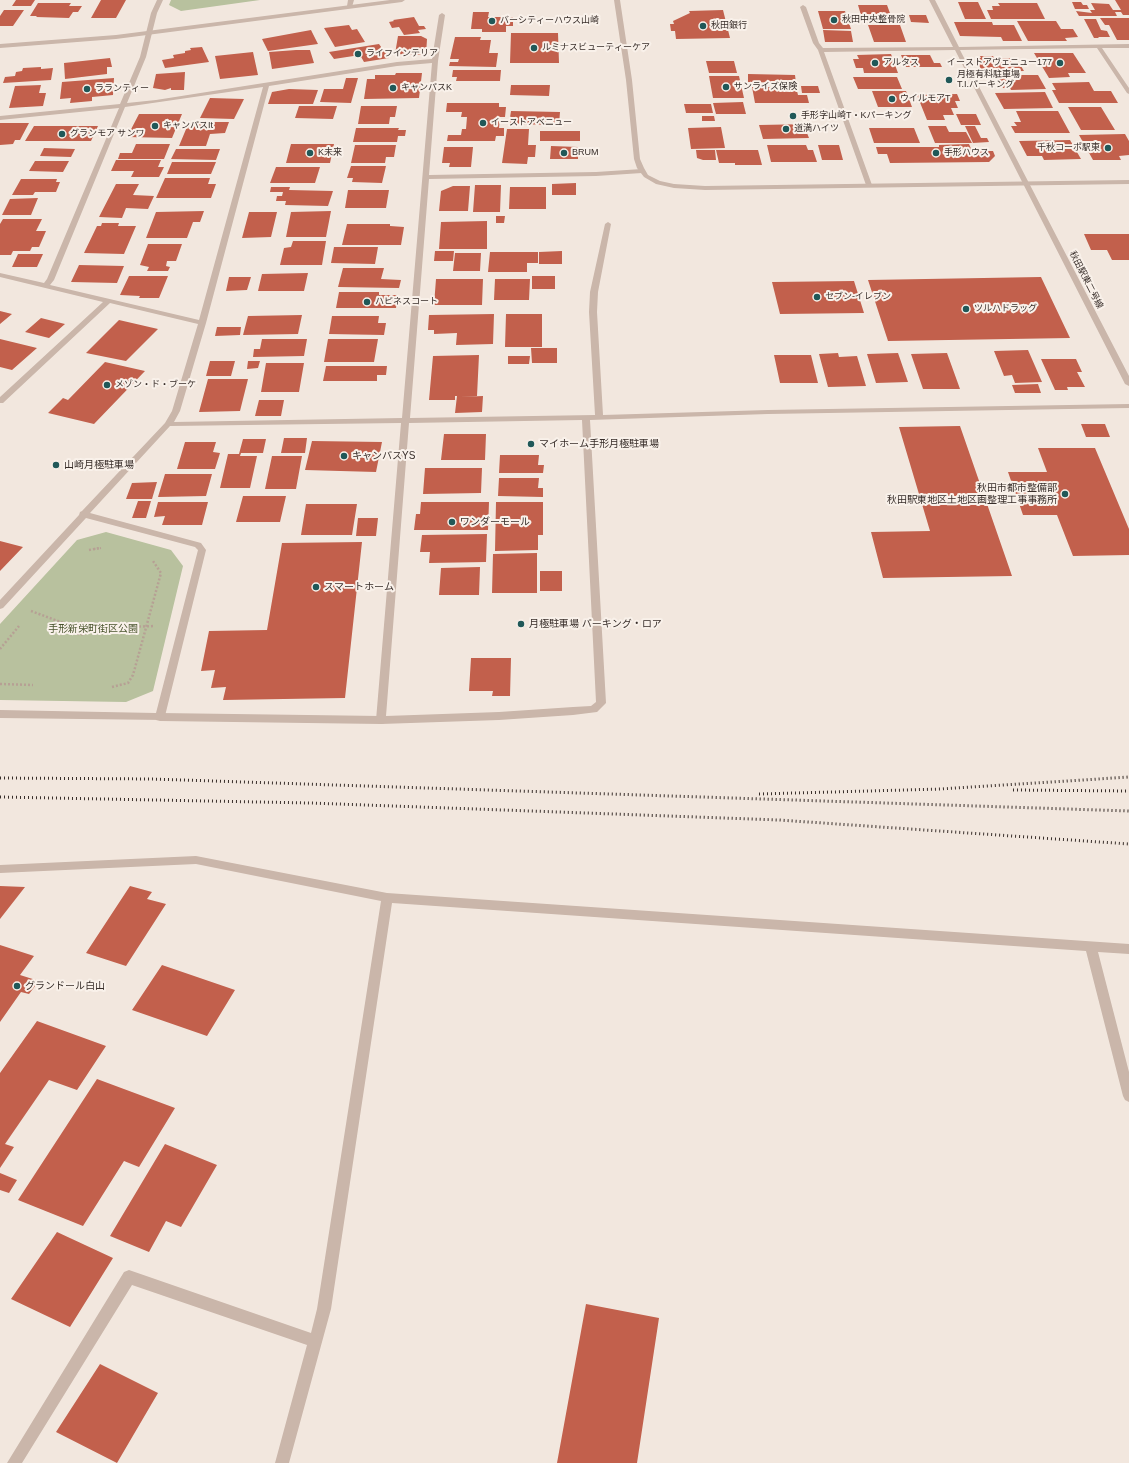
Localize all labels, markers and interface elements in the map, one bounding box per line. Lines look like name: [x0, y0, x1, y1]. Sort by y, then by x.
marker: 秋田中央整骨院: [829, 15, 839, 25]
place label: 秋田中央整骨院: [842, 15, 905, 25]
marker: バーシティーハウス山崎: [487, 16, 497, 26]
place label: バーシティーハウス山崎: [500, 16, 599, 26]
marker: 秋田銀行: [698, 21, 708, 31]
place label: 秋田銀行: [711, 21, 747, 31]
marker: ルミナスビューティーケア: [529, 43, 539, 53]
place label: ルミナスビューティーケア: [542, 43, 650, 53]
marker: ライフインテリア: [353, 49, 363, 59]
place label: ライフインテリア: [366, 49, 438, 59]
marker: アルタス: [870, 58, 880, 68]
place label: アルタス: [883, 58, 919, 68]
place label: イーストアヴェニュー177: [947, 58, 1052, 68]
marker: イーストアヴェニュー177: [1055, 58, 1065, 68]
place label: 月極有料駐車場 T.I.パーキング: [957, 70, 1020, 91]
marker: 月極有料駐車場 T.I.パーキング: [944, 75, 954, 85]
marker: サンライズ保険: [721, 82, 731, 92]
place label: サンライズ保険: [734, 82, 797, 92]
marker: キャンパスK: [388, 83, 398, 93]
place label: キャンパスK: [401, 83, 452, 93]
marker: ラランティー: [82, 84, 92, 94]
place label: ラランティー: [95, 84, 149, 94]
marker: ウイルモアT: [887, 94, 897, 104]
place label: ウイルモアT: [900, 94, 950, 104]
marker: 手形字山崎T・Kパーキング: [788, 111, 798, 121]
place label: 手形字山崎T・Kパーキング: [801, 111, 912, 121]
marker: イーストアベニュー: [478, 118, 488, 128]
place label: イーストアベニュー: [491, 118, 572, 128]
marker: キャンパスIt: [150, 121, 160, 131]
place label: キャンパスIt: [163, 121, 213, 131]
marker: 道満ハイツ: [781, 124, 791, 134]
place label: 道満ハイツ: [794, 124, 839, 134]
marker: グランモア サンワ: [57, 129, 67, 139]
place label: グランモア サンワ: [70, 129, 145, 139]
place label: 千秋コーポ駅東: [1037, 143, 1100, 153]
marker: 千秋コーポ駅東: [1103, 143, 1113, 153]
marker: K未来: [305, 148, 315, 158]
place label: K未来: [318, 148, 342, 158]
marker: BRUM: [559, 148, 569, 158]
place label: BRUM: [572, 148, 598, 158]
marker: 手形ハウス: [931, 148, 941, 158]
place label: 手形ハウス: [944, 148, 989, 158]
street label: 秋田駅東二号線: [1067, 249, 1105, 311]
marker: セブン-イレブン: [812, 292, 822, 302]
place label: セブン-イレブン: [825, 292, 891, 302]
marker: ハピネスコート: [362, 297, 372, 307]
place label: ハピネスコート: [375, 297, 438, 307]
marker: ツルハドラッグ: [961, 304, 971, 314]
place label: ツルハドラッグ: [974, 304, 1037, 314]
marker: メゾン・ド・ブーケ: [102, 380, 112, 390]
place label: メゾン・ド・ブーケ: [115, 380, 196, 390]
place label: マイホーム手形月極駐車場: [539, 438, 659, 450]
marker: マイホーム手形月極駐車場: [526, 439, 536, 449]
place label: キャンパスYS: [352, 450, 415, 462]
marker: キャンパスYS: [339, 451, 349, 461]
place label: 山崎月極駐車場: [64, 459, 134, 471]
marker: 山崎月極駐車場: [51, 460, 61, 470]
place label: 秋田市都市整備部 秋田駅東地区土地区画整理工事事務所: [887, 482, 1057, 506]
marker: 秋田市都市整備部 秋田駅東地区土地区画整理工事事務所: [1060, 489, 1070, 499]
place label: ワンダーモール: [460, 516, 530, 528]
marker: ワンダーモール: [447, 517, 457, 527]
place label: スマートホーム: [324, 581, 394, 593]
marker: スマートホーム: [311, 582, 321, 592]
place label: 月極駐車場 パーキング・ロア: [529, 618, 662, 630]
marker: 月極駐車場 パーキング・ロア: [516, 619, 526, 629]
park label: 手形新栄町街区公園: [48, 623, 138, 635]
place label: グランドール白山: [25, 980, 105, 992]
marker: グランドール白山: [12, 981, 22, 991]

